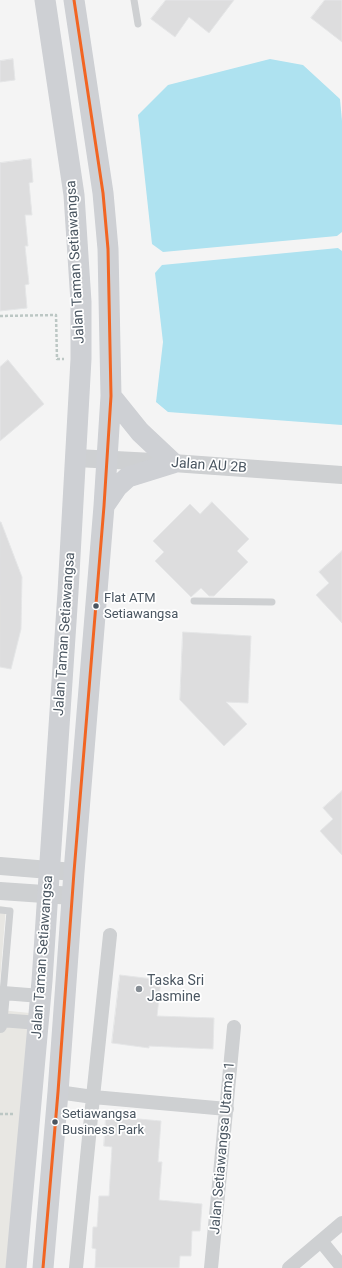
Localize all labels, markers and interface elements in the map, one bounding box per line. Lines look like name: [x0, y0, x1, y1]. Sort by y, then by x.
street label: Jalan Taman Setiawangsa: [63, 180, 89, 344]
street label: Jalan AU 2B: [171, 455, 247, 477]
street label: Jalan Taman Setiawangsa: [51, 552, 79, 716]
place label: Flat ATM Setiawangsa: [104, 591, 178, 622]
marker: Flat ATM Setiawangsa: [91, 601, 101, 611]
street label: Jalan Taman Setiawangsa: [29, 875, 57, 1039]
place label: Taska Sri Jasmine: [147, 973, 204, 1006]
marker: Taska Sri Jasmine: [134, 984, 144, 994]
street label: Jalan Setiawangsa Utama 1: [207, 1061, 239, 1235]
place label: Setiawangsa Business Park: [62, 1107, 144, 1138]
marker: Setiawangsa Business Park: [50, 1117, 60, 1127]

